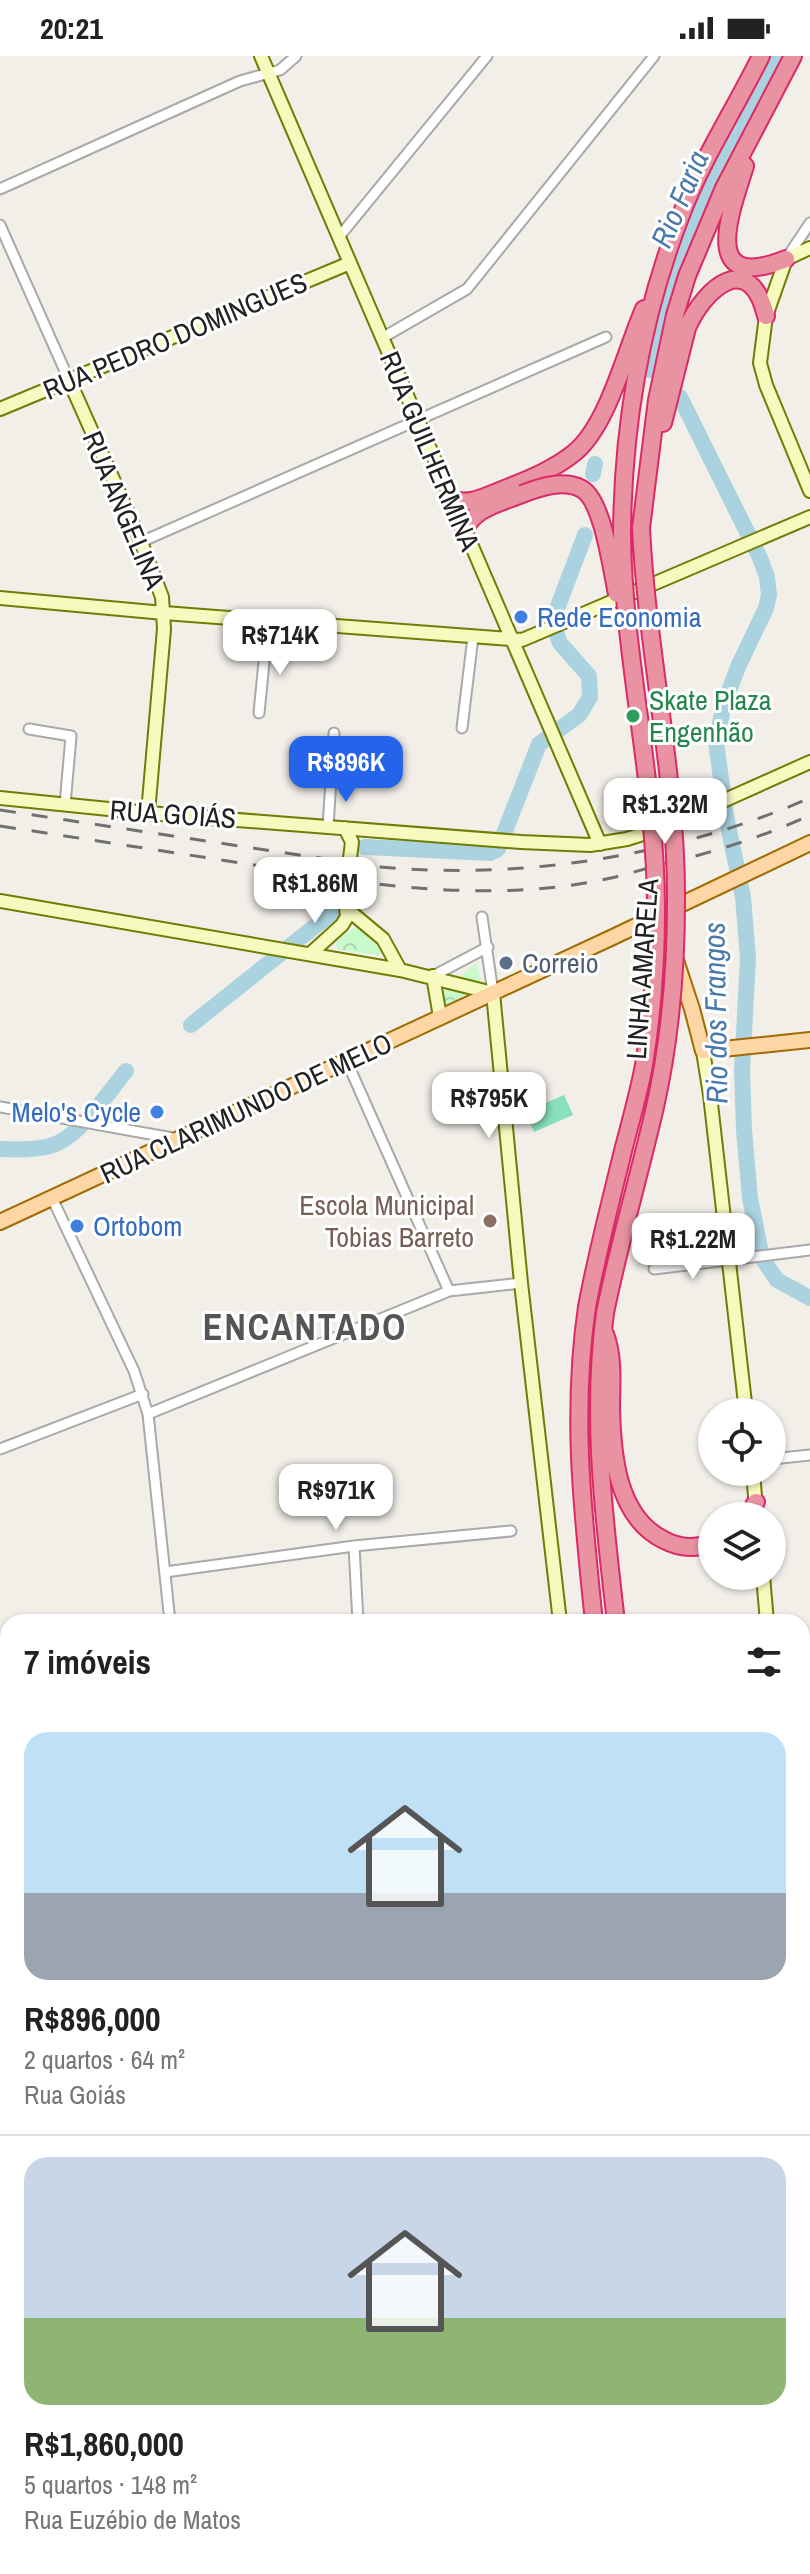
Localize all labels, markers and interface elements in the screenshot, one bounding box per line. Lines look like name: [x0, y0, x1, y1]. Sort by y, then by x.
text: 20:21: [40, 8, 103, 48]
water label: Rio Faria: [641, 144, 717, 254]
street label: RUA PEDRO DOMINGUES: [37, 263, 313, 409]
street label: RUA GUILHERMINA: [371, 346, 489, 557]
street label: RUA ANGELINA: [74, 425, 175, 596]
place label: Rede Economia: [537, 598, 702, 636]
marker: Rede Economia: [512, 608, 530, 626]
pin: R$714K: [215, 609, 345, 677]
text: R$714K: [241, 617, 319, 652]
place label: Skate Plaza Engenhão: [649, 681, 772, 751]
marker: Skate Plaza Engenhão: [624, 707, 642, 725]
pin: R$896K: [281, 736, 411, 804]
text: R$896K: [307, 744, 385, 779]
pin: R$1.32M: [591, 778, 739, 846]
text: R$1.32M: [622, 786, 708, 821]
street label: RUA GOIÁS: [109, 791, 237, 837]
pin: R$1.86M: [241, 857, 389, 925]
text: R$1.86M: [272, 865, 358, 900]
street label: LINHA AMARELA: [617, 877, 667, 1061]
water label: Rio dos Frangos: [693, 922, 737, 1104]
place label: Correio: [522, 944, 599, 982]
marker: Correio: [497, 954, 515, 972]
street label: RUA CLARIMUNDO DE MELO: [94, 1024, 398, 1192]
pin: R$795K: [424, 1072, 554, 1140]
text: R$795K: [450, 1080, 528, 1115]
place label: Melo's Cycle: [12, 1093, 141, 1131]
marker: Melo's Cycle: [148, 1103, 166, 1121]
place label: Escola Municipal Tobias Barreto: [299, 1186, 474, 1256]
place label: Ortobom: [93, 1207, 182, 1245]
marker: Escola Municipal Tobias Barreto: [481, 1212, 499, 1230]
pin: R$1.22M: [619, 1213, 767, 1281]
marker: Ortobom: [68, 1217, 86, 1235]
text: R$1.22M: [650, 1221, 736, 1256]
district label: ENCANTADO: [203, 1303, 407, 1351]
map controls: [698, 1398, 786, 1590]
button: locate: [698, 1398, 786, 1486]
pin: R$971K: [271, 1464, 401, 1532]
text: R$971K: [297, 1472, 375, 1507]
button: layers: [698, 1502, 786, 1590]
text: 7 imóveis: [24, 1639, 151, 1685]
icon: filters: [742, 1640, 786, 1684]
icon: home: [333, 1784, 477, 1928]
text: R$896,000: [24, 1996, 160, 2042]
text: 2 quartos · 64 m²: [24, 2042, 185, 2077]
text: Rua Goiás: [24, 2077, 126, 2112]
icon: home: [333, 2209, 477, 2353]
text: R$1,860,000: [24, 2421, 184, 2467]
text: 5 quartos · 148 m²: [24, 2467, 197, 2502]
text: Rua Euzébio de Matos: [24, 2502, 241, 2537]

